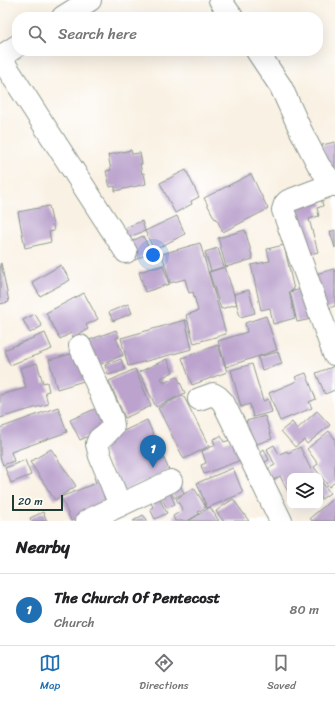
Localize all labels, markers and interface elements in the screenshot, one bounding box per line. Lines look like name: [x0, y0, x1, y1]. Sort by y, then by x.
search box: [12, 12, 323, 56]
text: Search here: [58, 21, 137, 47]
icon: search: [26, 23, 48, 45]
your location: [143, 245, 163, 265]
pin: 1: [140, 435, 166, 468]
map controls: [287, 473, 323, 509]
button: layers: [287, 473, 323, 509]
text: 20 m: [18, 492, 43, 511]
scale bar: [12, 493, 63, 512]
text: Nearby: [16, 532, 70, 562]
text: The Church Of Pentecost: [54, 585, 220, 611]
text: 1: [26, 598, 32, 621]
text: 80 m: [290, 598, 319, 621]
text: Church: [54, 611, 95, 634]
tab: Map: [39, 652, 61, 695]
tab: Directions: [139, 652, 189, 695]
tab: Saved: [267, 652, 296, 695]

